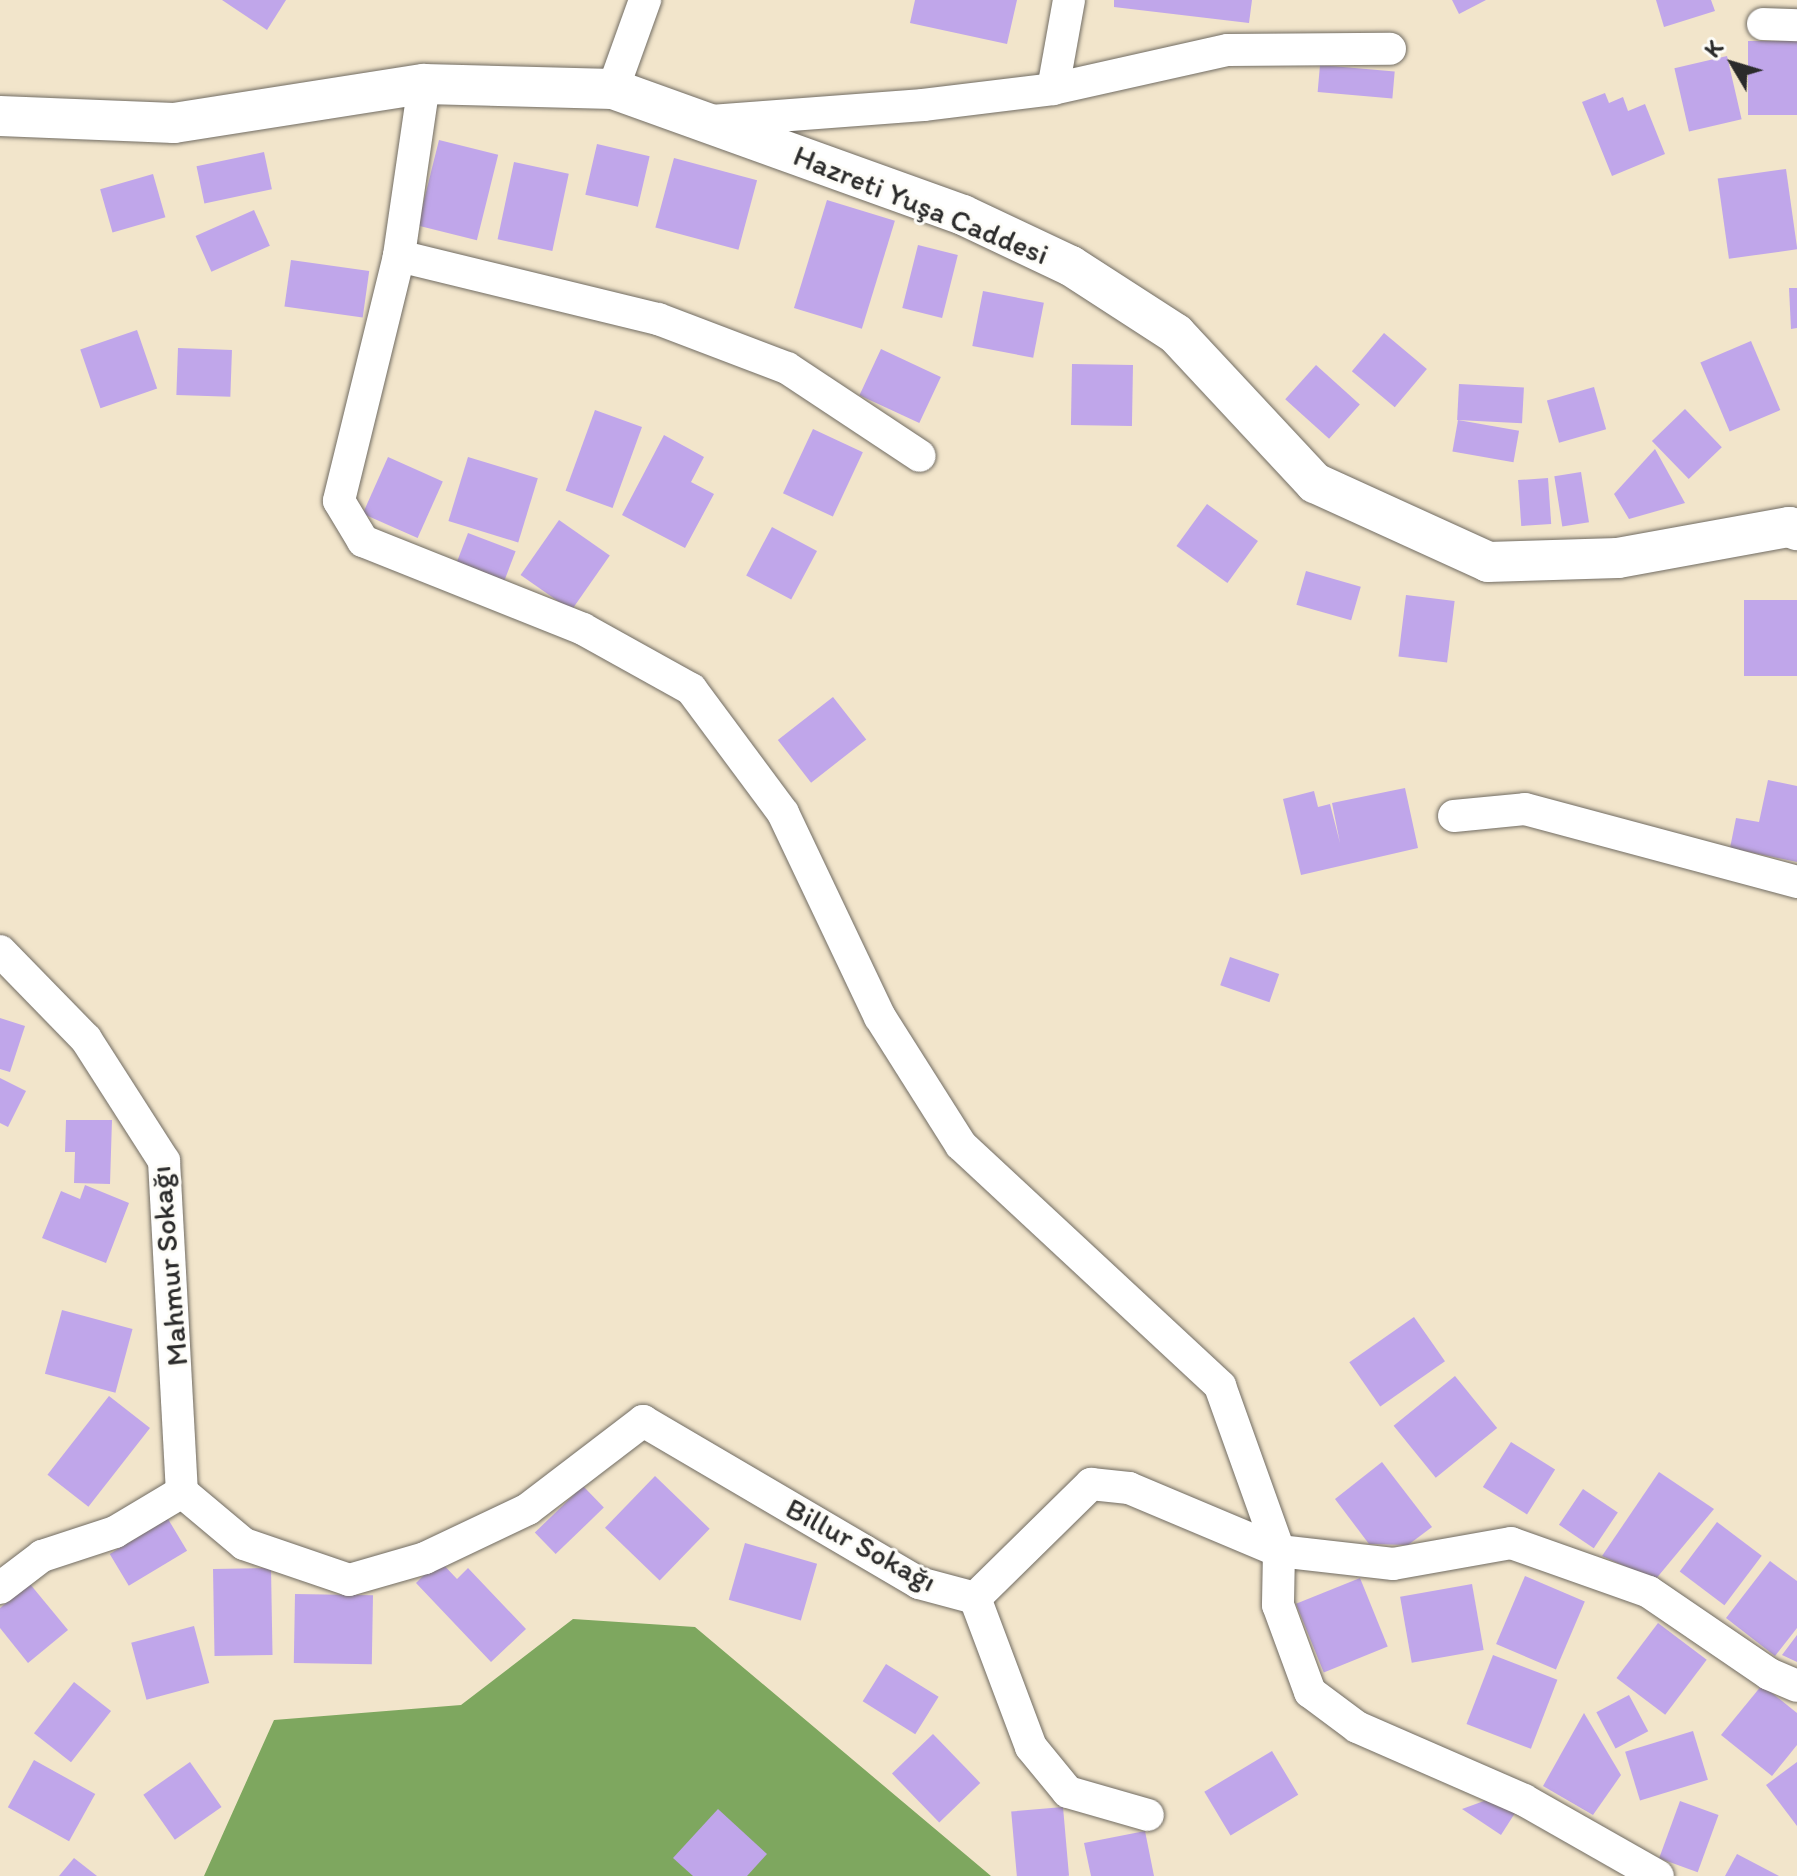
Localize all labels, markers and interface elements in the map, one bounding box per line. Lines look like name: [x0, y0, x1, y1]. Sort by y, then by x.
north arrow: [1693, 24, 1773, 104]
text: K: [1699, 35, 1729, 63]
street label: Hazreti Yuşa Caddesi: [788, 137, 1054, 273]
street label: Mahmur Sokağı: [142, 1165, 196, 1367]
street label: Billur Sokağı: [780, 1490, 942, 1600]

